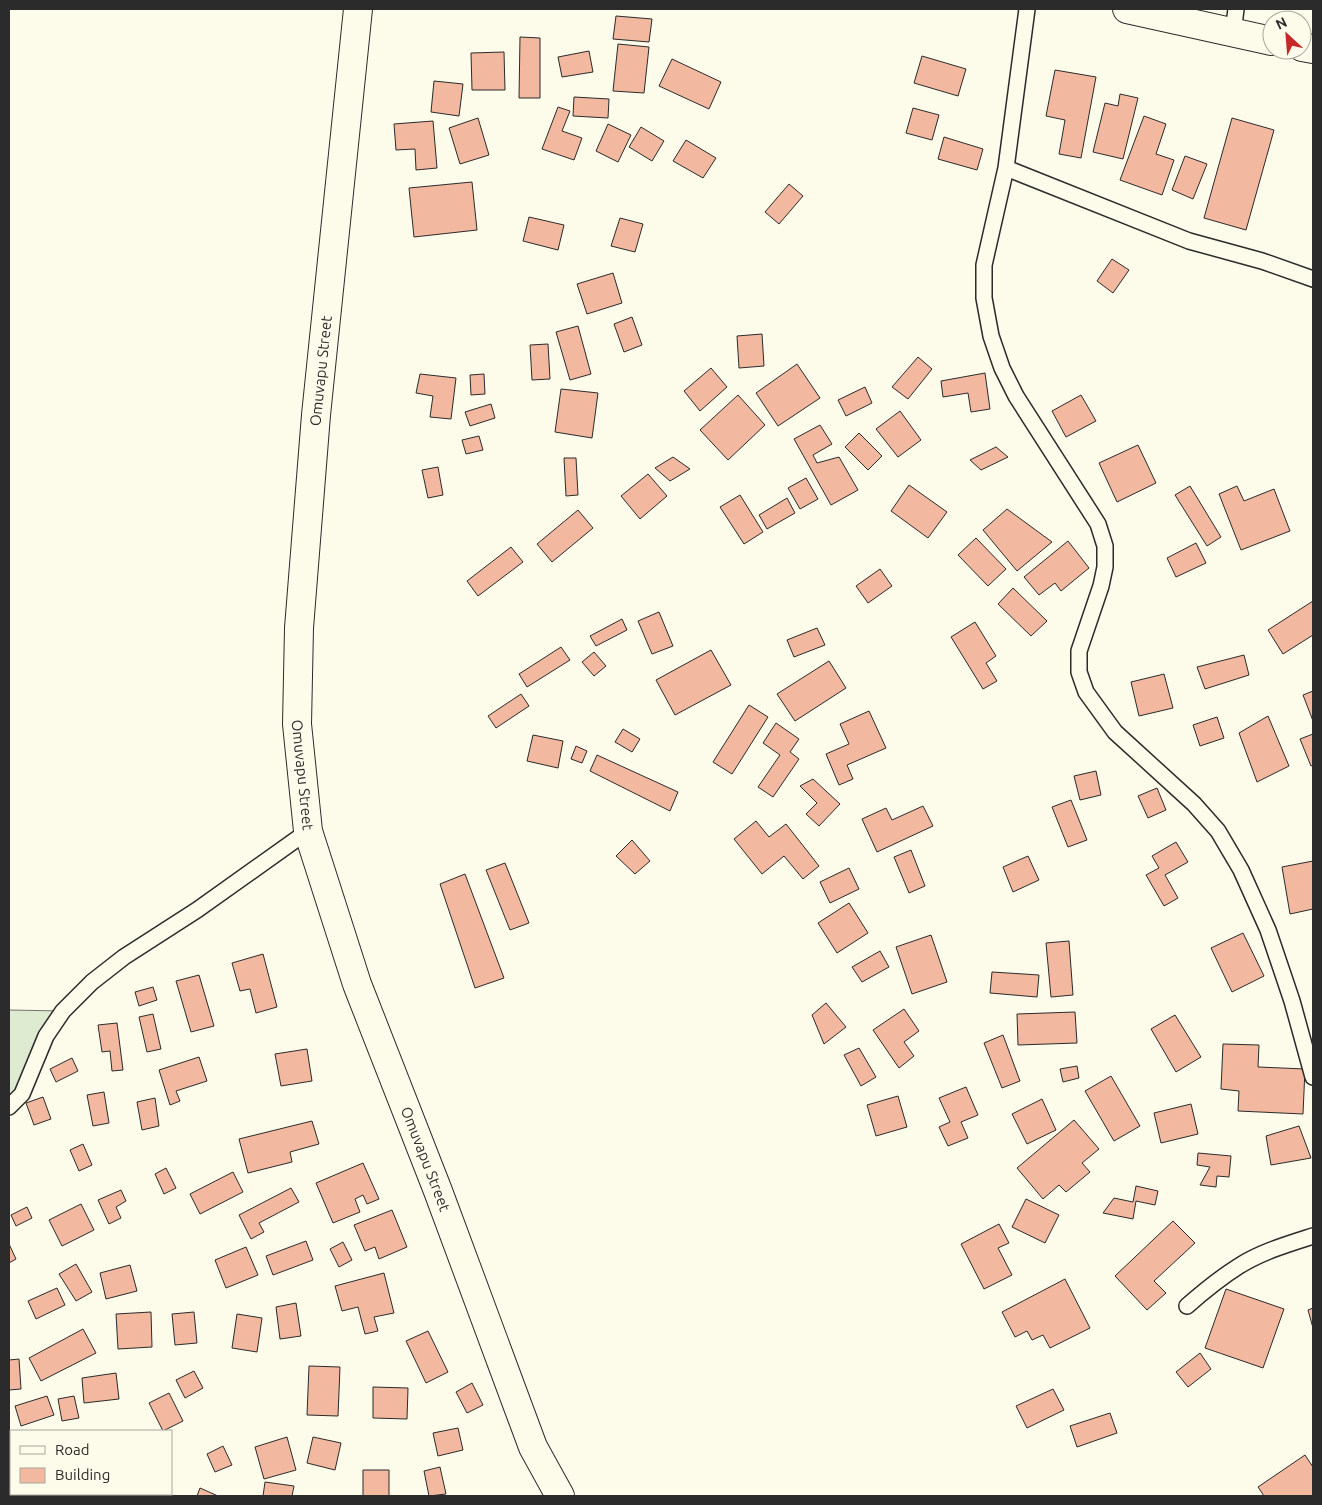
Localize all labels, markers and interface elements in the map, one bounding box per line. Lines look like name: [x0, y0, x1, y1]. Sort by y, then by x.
north arrow: [1262, 10, 1312, 60]
text: N: [1273, 14, 1290, 33]
street label: Omuvapu Street: [306, 315, 335, 427]
street label: Omuvapu Street: [289, 719, 317, 831]
street label: Omuvapu Street: [398, 1104, 454, 1214]
legend: [10, 1430, 172, 1495]
text: Road: [55, 1441, 90, 1458]
text: Building: [55, 1466, 110, 1483]

